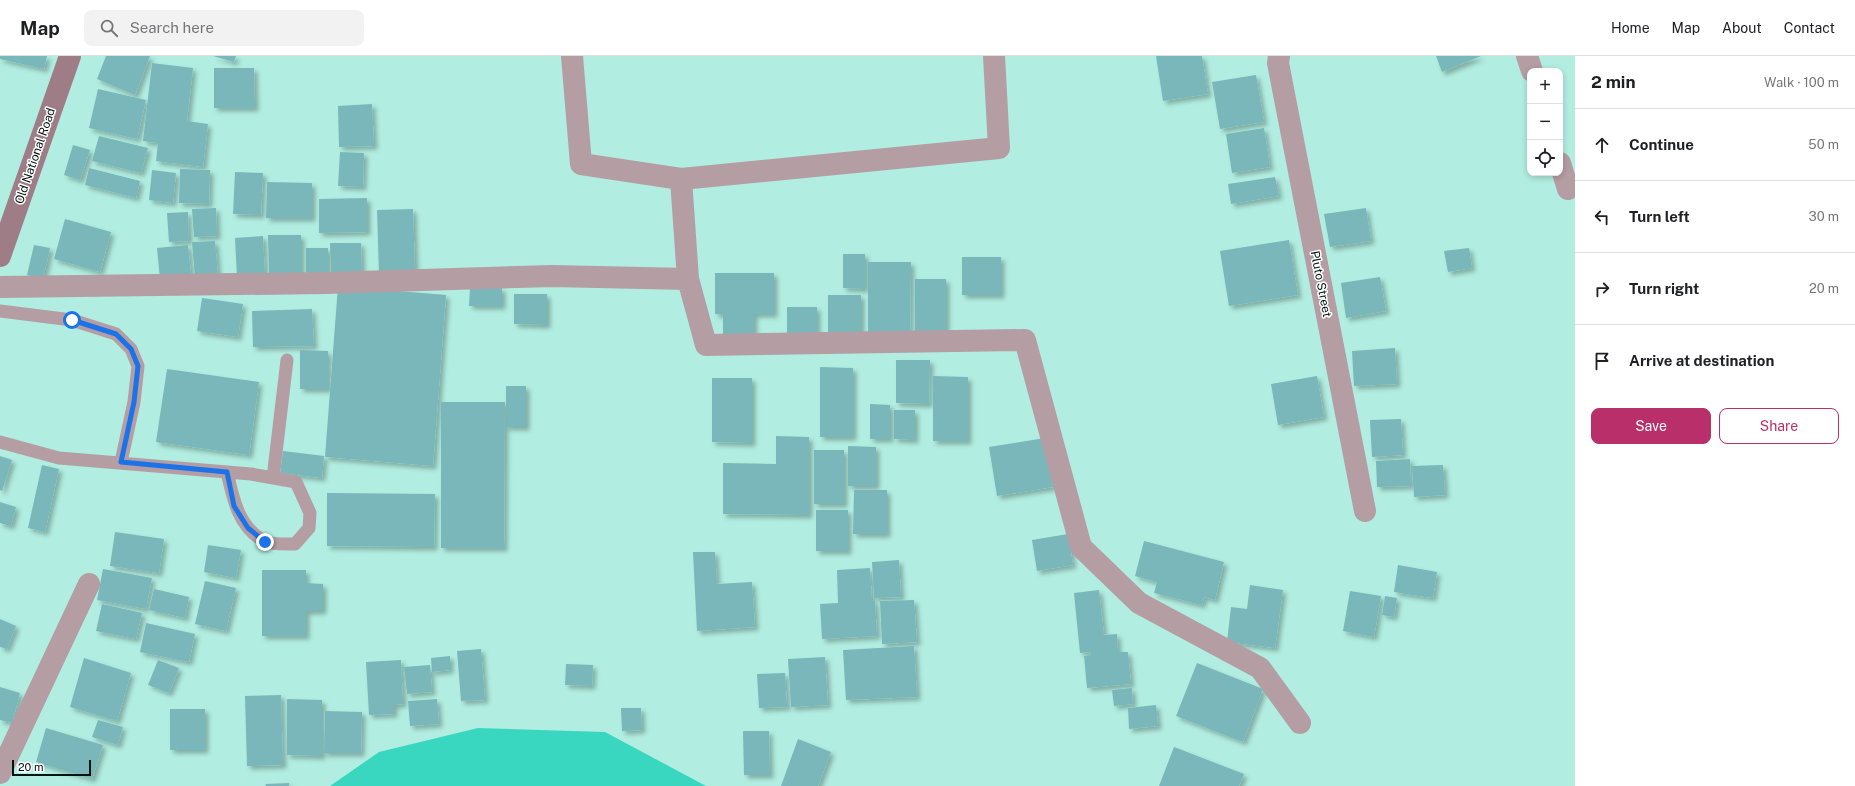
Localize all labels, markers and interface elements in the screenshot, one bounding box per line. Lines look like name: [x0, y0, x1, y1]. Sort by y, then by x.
search box: [84, 10, 364, 46]
text: Map: [20, 17, 60, 39]
icon: search: [98, 17, 120, 39]
text: Search here: [130, 19, 214, 36]
text: Home: [1611, 20, 1650, 36]
text: Map: [1672, 20, 1700, 36]
text: About: [1722, 20, 1762, 36]
text: Contact: [1784, 20, 1835, 36]
map controls: [1527, 68, 1563, 176]
button: +: [1527, 68, 1563, 104]
text: 2 min: [1591, 72, 1636, 92]
text: Walk · 100 m: [1764, 75, 1839, 90]
button: −: [1527, 104, 1563, 140]
street label: Old National Road: [12, 106, 58, 206]
icon: ahead: [1591, 134, 1613, 156]
text: Continue: [1629, 136, 1694, 153]
text: 50 m: [1808, 137, 1839, 152]
button: locate: [1527, 140, 1563, 176]
icon: left: [1591, 206, 1613, 228]
text: Turn left: [1629, 208, 1690, 225]
text: 30 m: [1809, 209, 1839, 224]
street label: Pluto Street: [1308, 250, 1334, 319]
icon: right: [1591, 278, 1613, 300]
text: Turn right: [1629, 280, 1699, 297]
text: 20 m: [1809, 281, 1839, 296]
route start: [63, 311, 81, 329]
icon: arrive: [1591, 350, 1613, 372]
text: Arrive at destination: [1629, 352, 1774, 369]
button: Save: [1591, 408, 1711, 444]
button: Share: [1719, 408, 1839, 444]
route end: [256, 533, 274, 551]
scale bar: [12, 758, 91, 777]
text: 20 m: [18, 761, 43, 773]

